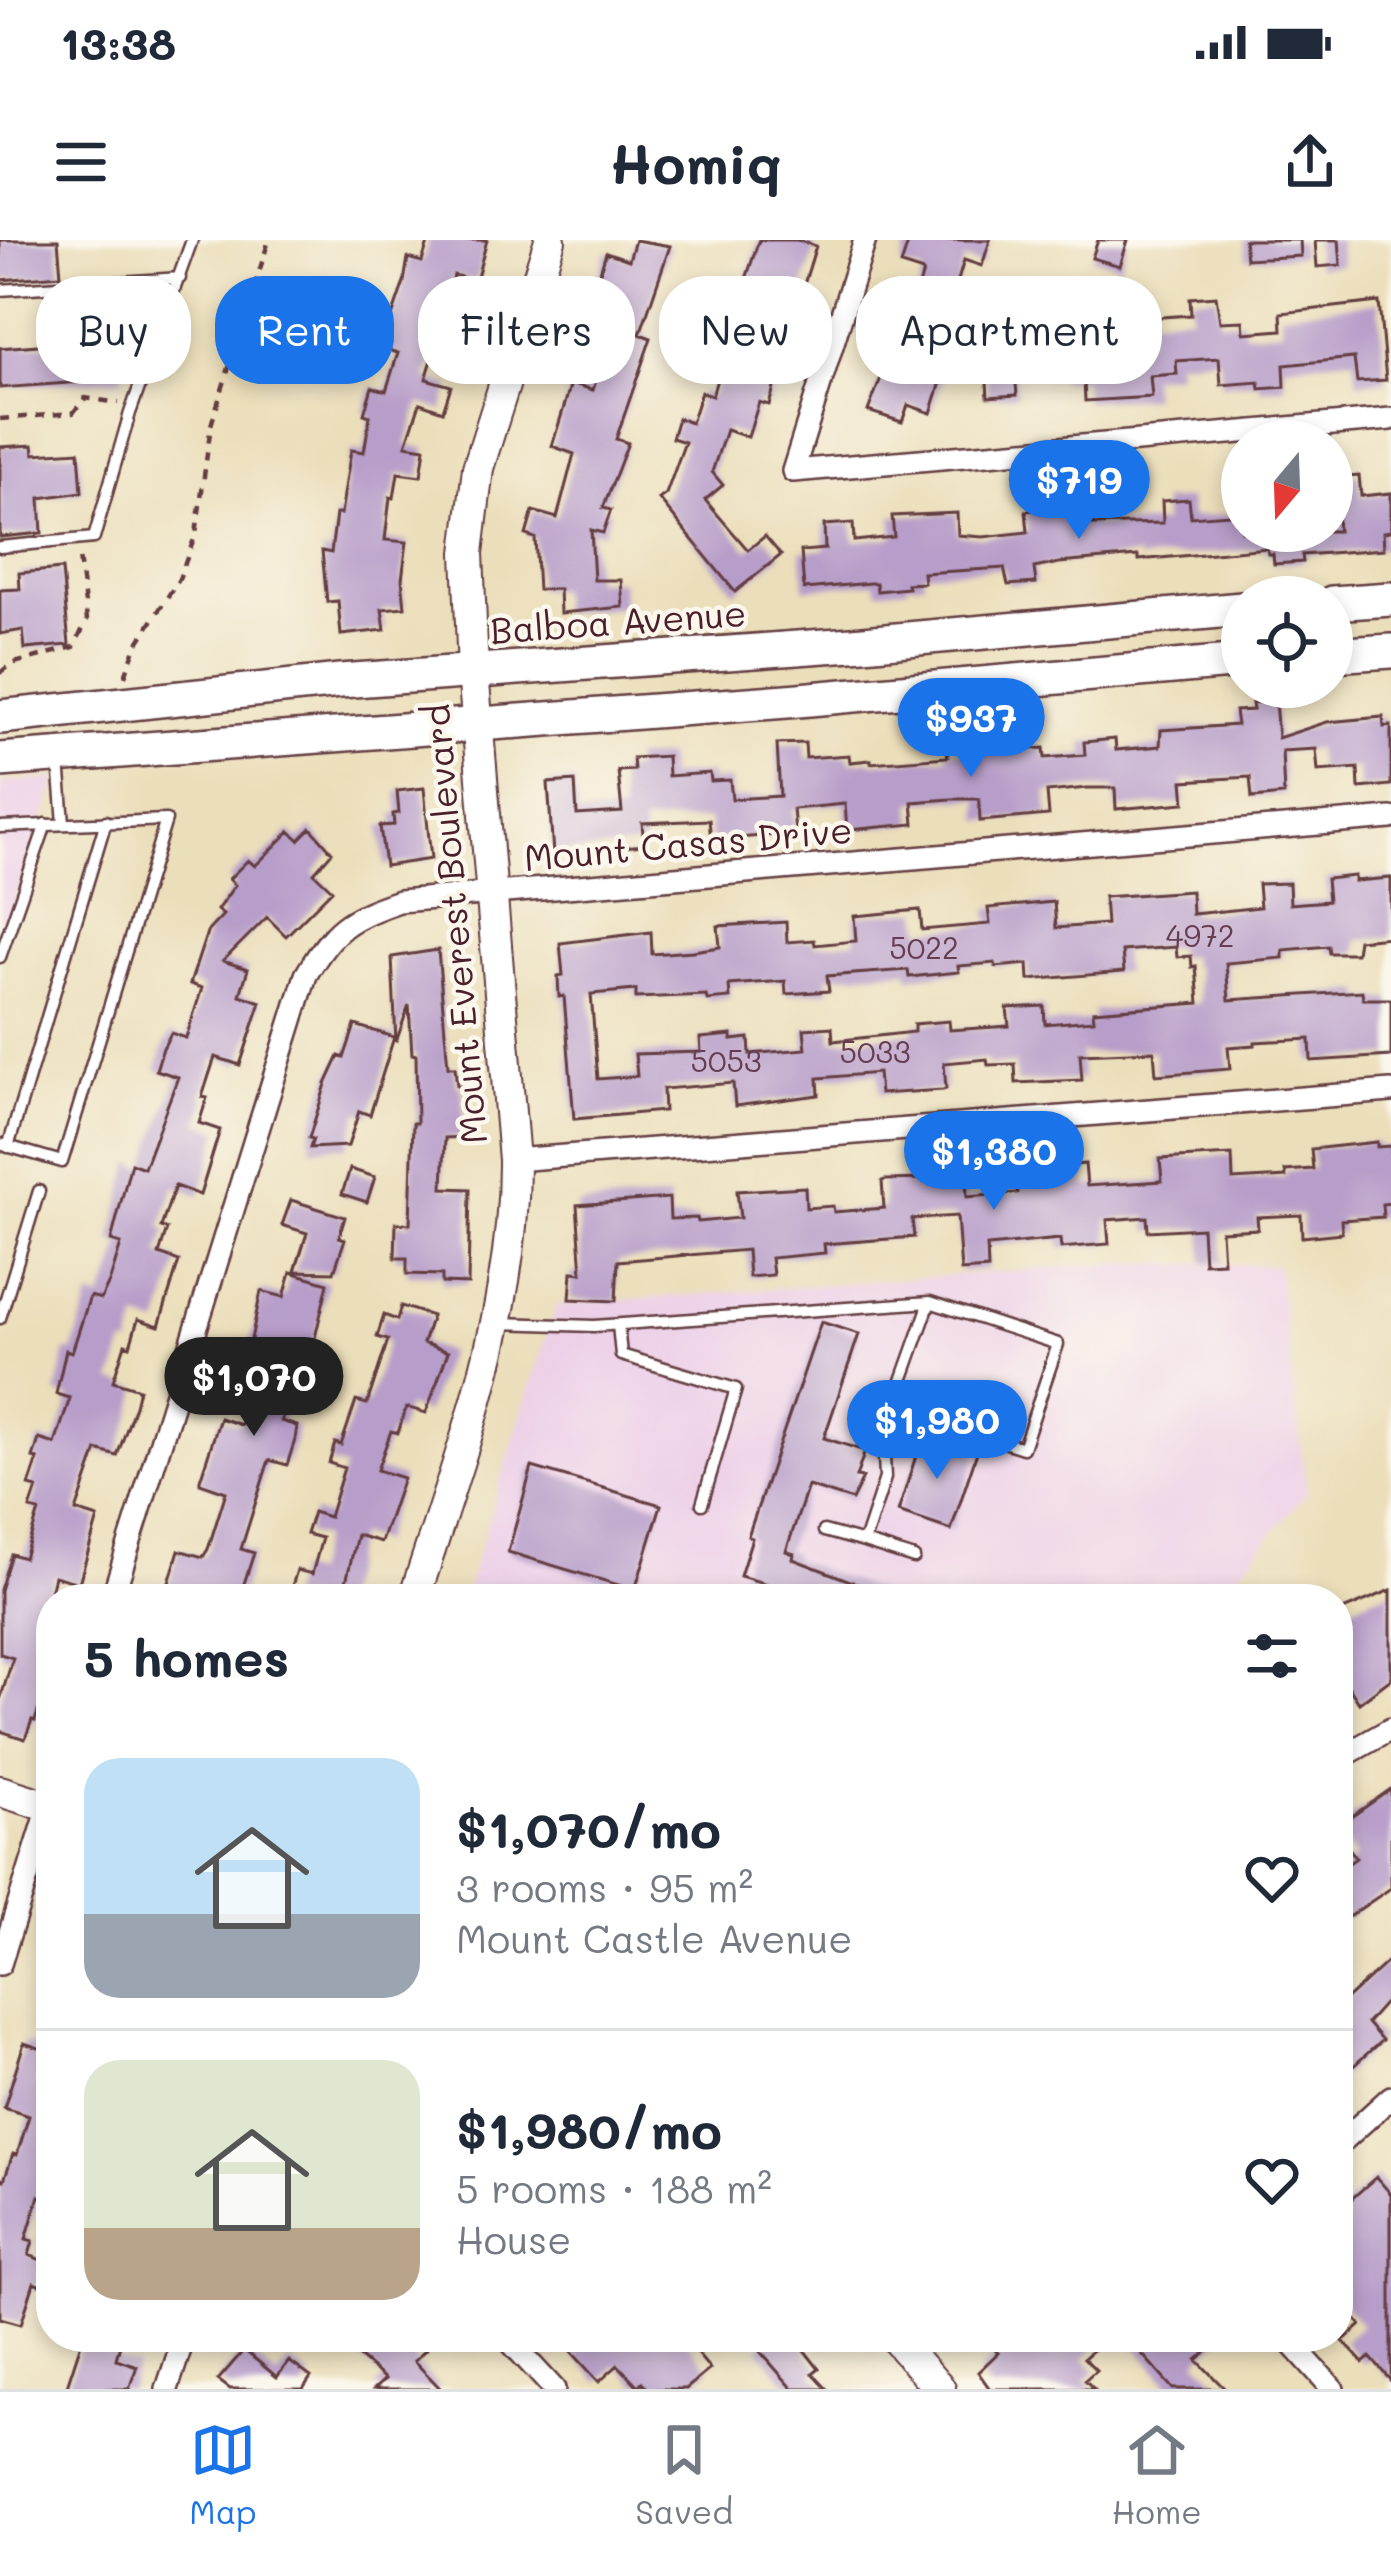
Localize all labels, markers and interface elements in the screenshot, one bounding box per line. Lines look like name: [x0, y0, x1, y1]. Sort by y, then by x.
text: 13:38: [60, 13, 176, 71]
text: Homiq: [609, 127, 782, 198]
icon: menu: [48, 129, 114, 195]
icon: share: [1277, 129, 1343, 195]
chip: Buy: [36, 276, 191, 384]
chip: Rent: [215, 276, 394, 384]
chip: Filters: [418, 276, 635, 384]
chip: New: [659, 276, 832, 384]
chip: Apartment: [856, 276, 1162, 384]
north arrow: [1221, 420, 1353, 552]
map controls: [1221, 420, 1353, 708]
pin: $719: [1008, 440, 1150, 542]
text: $719: [1036, 453, 1122, 504]
button: locate: [1221, 576, 1353, 708]
street label: Balboa Avenue: [488, 588, 748, 653]
pin: $937: [900, 678, 1042, 780]
text: $937: [925, 691, 1017, 742]
street label: Mount Everest Boulevard: [411, 702, 496, 1146]
street label: Mount Casas Drive: [522, 805, 854, 880]
house number: 4972: [1166, 915, 1234, 955]
house number: 5022: [889, 927, 959, 967]
house number: 5033: [839, 1031, 911, 1071]
house number: 5053: [690, 1040, 762, 1080]
pin: $1,380: [896, 1111, 1092, 1213]
text: $1,380: [931, 1124, 1057, 1175]
pin: $1,070: [156, 1337, 352, 1439]
text: $1,070: [191, 1350, 317, 1401]
pin: $1,980: [839, 1380, 1035, 1482]
text: $1,980: [874, 1393, 1000, 1444]
text: 5 homes: [84, 1623, 289, 1690]
icon: filters: [1239, 1623, 1305, 1689]
text: $1,070/mo: [456, 1794, 721, 1861]
icon: home: [180, 1806, 324, 1950]
icon: heart: [1239, 1845, 1305, 1911]
text: 3 rooms · 95 m²: [456, 1861, 753, 1912]
text: Mount Castle Avenue: [456, 1912, 852, 1963]
text: $1,980/mo: [456, 2095, 722, 2162]
icon: home: [180, 2108, 324, 2252]
icon: heart: [1239, 2147, 1305, 2213]
text: 5 rooms · 188 m²: [456, 2162, 772, 2213]
text: House: [456, 2213, 571, 2264]
tab: Map: [189, 2417, 257, 2532]
tab: Saved: [635, 2417, 733, 2532]
tab: Home: [1112, 2417, 1202, 2532]

